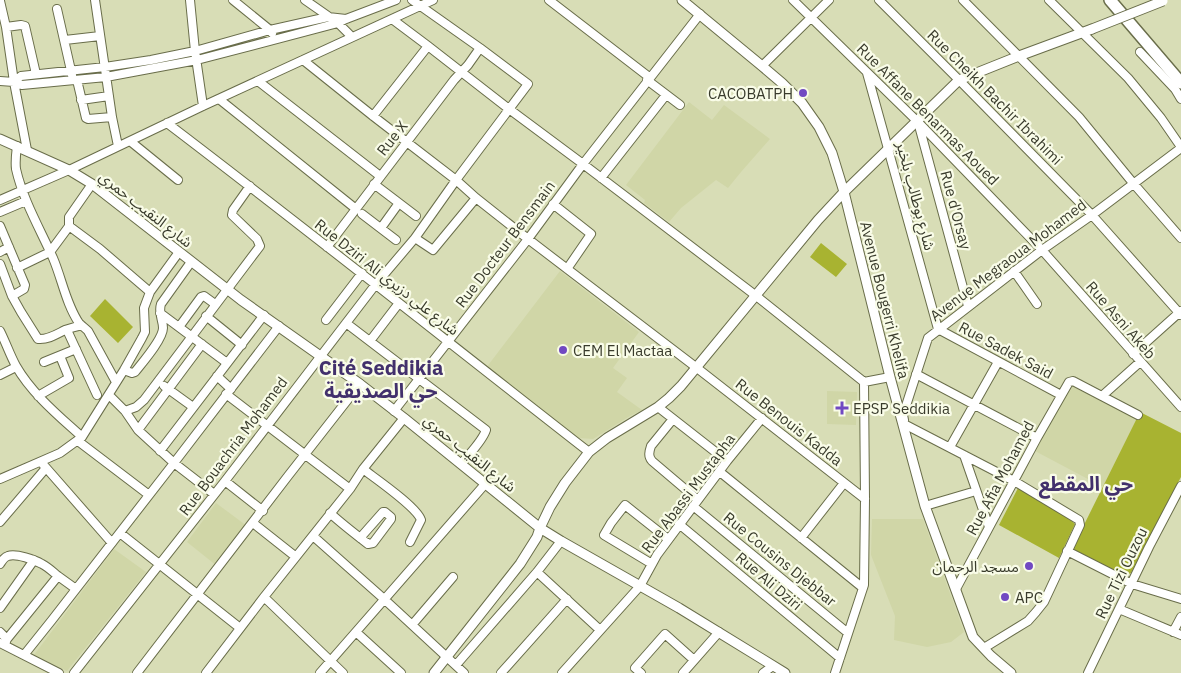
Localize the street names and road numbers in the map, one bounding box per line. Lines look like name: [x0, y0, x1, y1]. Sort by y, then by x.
street label: Rue Cheikh Bachir Ibrahimi: [923, 25, 1067, 169]
street label: Rue Affane Benarmas Aoued: [853, 39, 1003, 189]
street label: Rue X: [372, 117, 412, 159]
street label: شارع بوطالب بلخير: [889, 139, 940, 253]
street label: شارع النقيب حمري: [94, 167, 197, 254]
street label: Rue d'Orsay: [936, 168, 976, 252]
street label: Rue Docteur Bensmain: [451, 177, 559, 311]
street label: Avenue Megraoua Mohamed: [926, 195, 1090, 325]
street label: Rue Dziri Ali شارع علي دزيري: [309, 215, 463, 342]
street label: Avenue Bougerri Khelifa: [856, 219, 914, 381]
street label: Rue Asni Akeb: [1082, 277, 1160, 363]
street label: Rue Sadek Said: [956, 317, 1056, 383]
street label: Rue Bouachria Mohamed: [175, 373, 291, 519]
street label: Rue Benouis Kadda: [732, 374, 846, 470]
street label: شارع النقيب حمري: [418, 410, 520, 498]
street label: Rue Afia Mohamed: [962, 418, 1038, 538]
street label: Rue Abassi Mustapha: [637, 430, 739, 556]
street label: Rue Cousins Djebbar: [720, 508, 841, 611]
street label: Rue Tizi Ouzou: [1091, 524, 1151, 622]
street label: Rue Ali Dziri: [732, 548, 806, 614]

